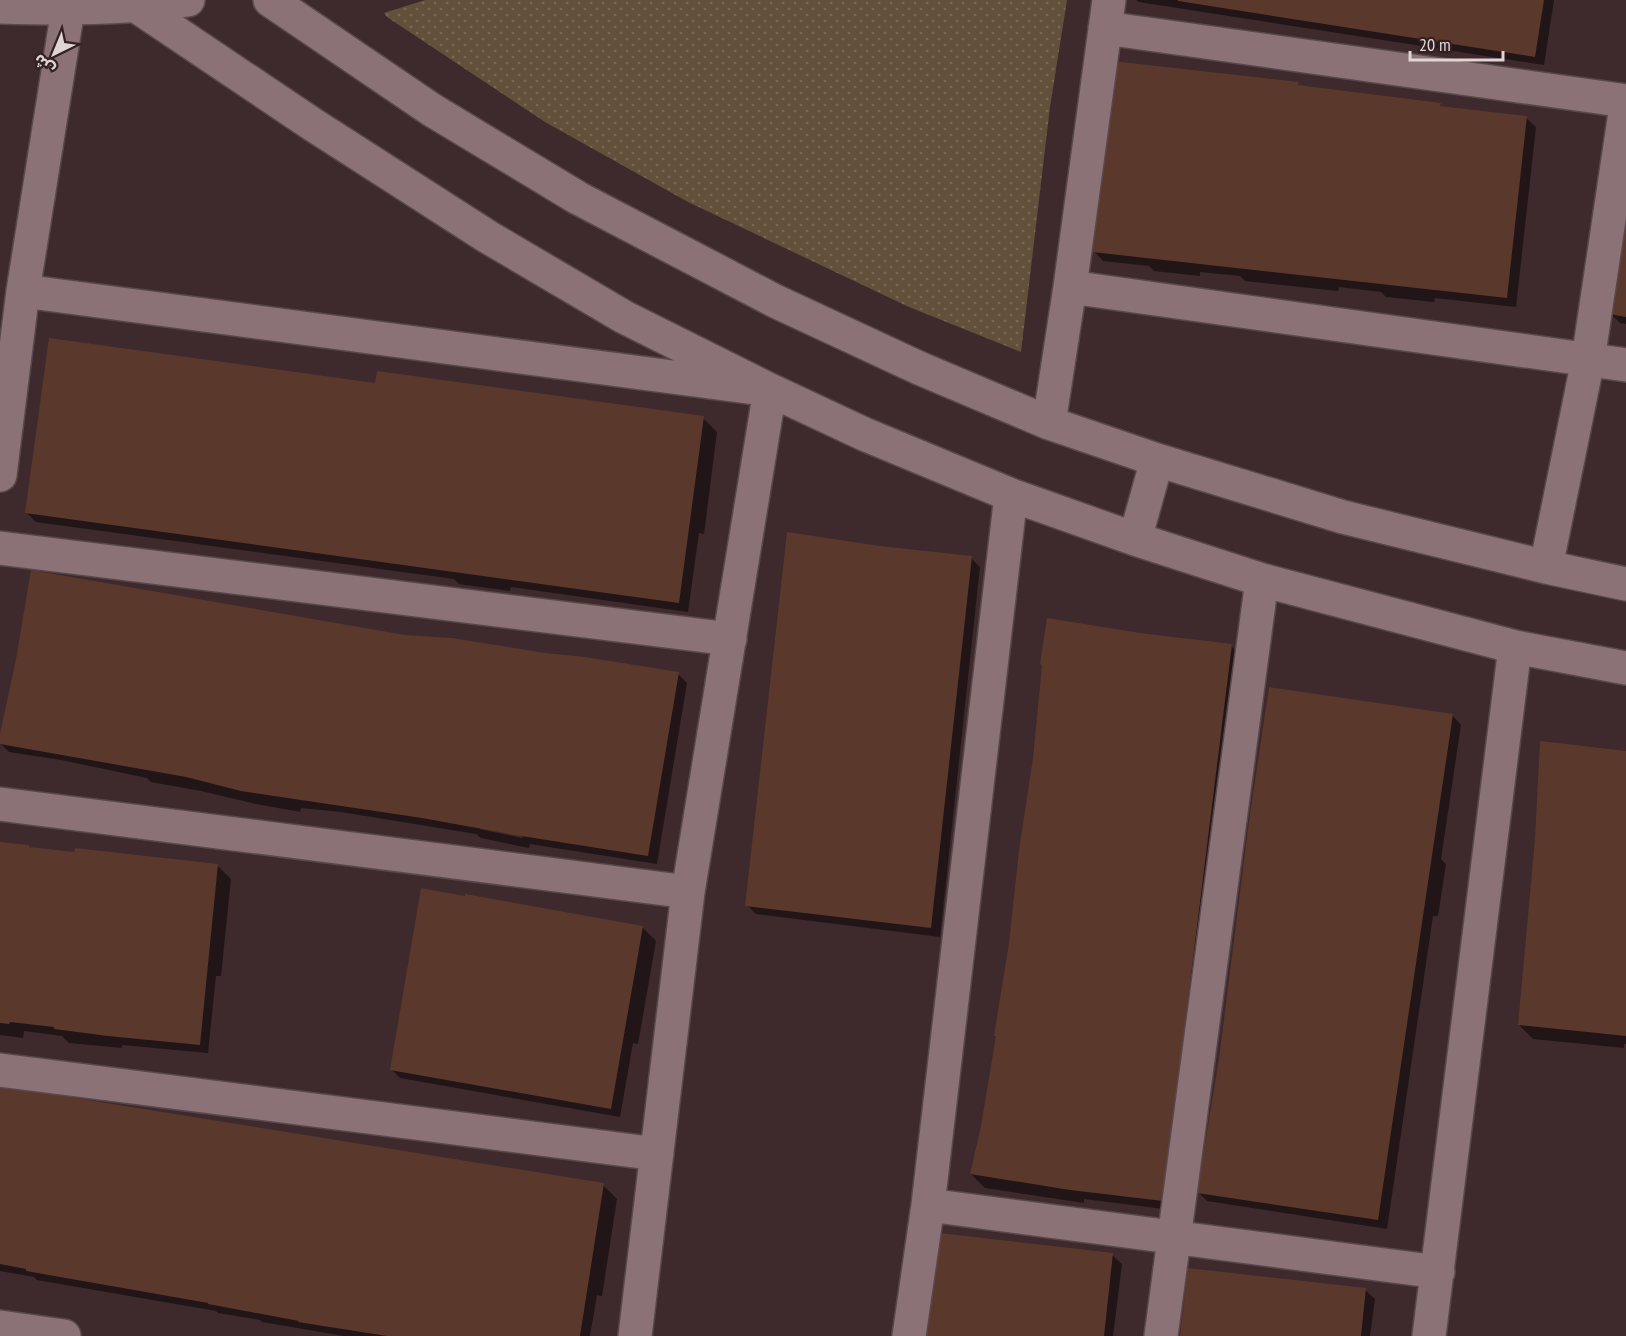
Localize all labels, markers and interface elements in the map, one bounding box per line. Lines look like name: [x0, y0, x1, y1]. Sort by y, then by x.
north arrow: [24, 24, 84, 84]
scale bar: [1410, 24, 1503, 62]
text: 20 m: [1419, 33, 1451, 56]
text: ش: [29, 50, 59, 80]

